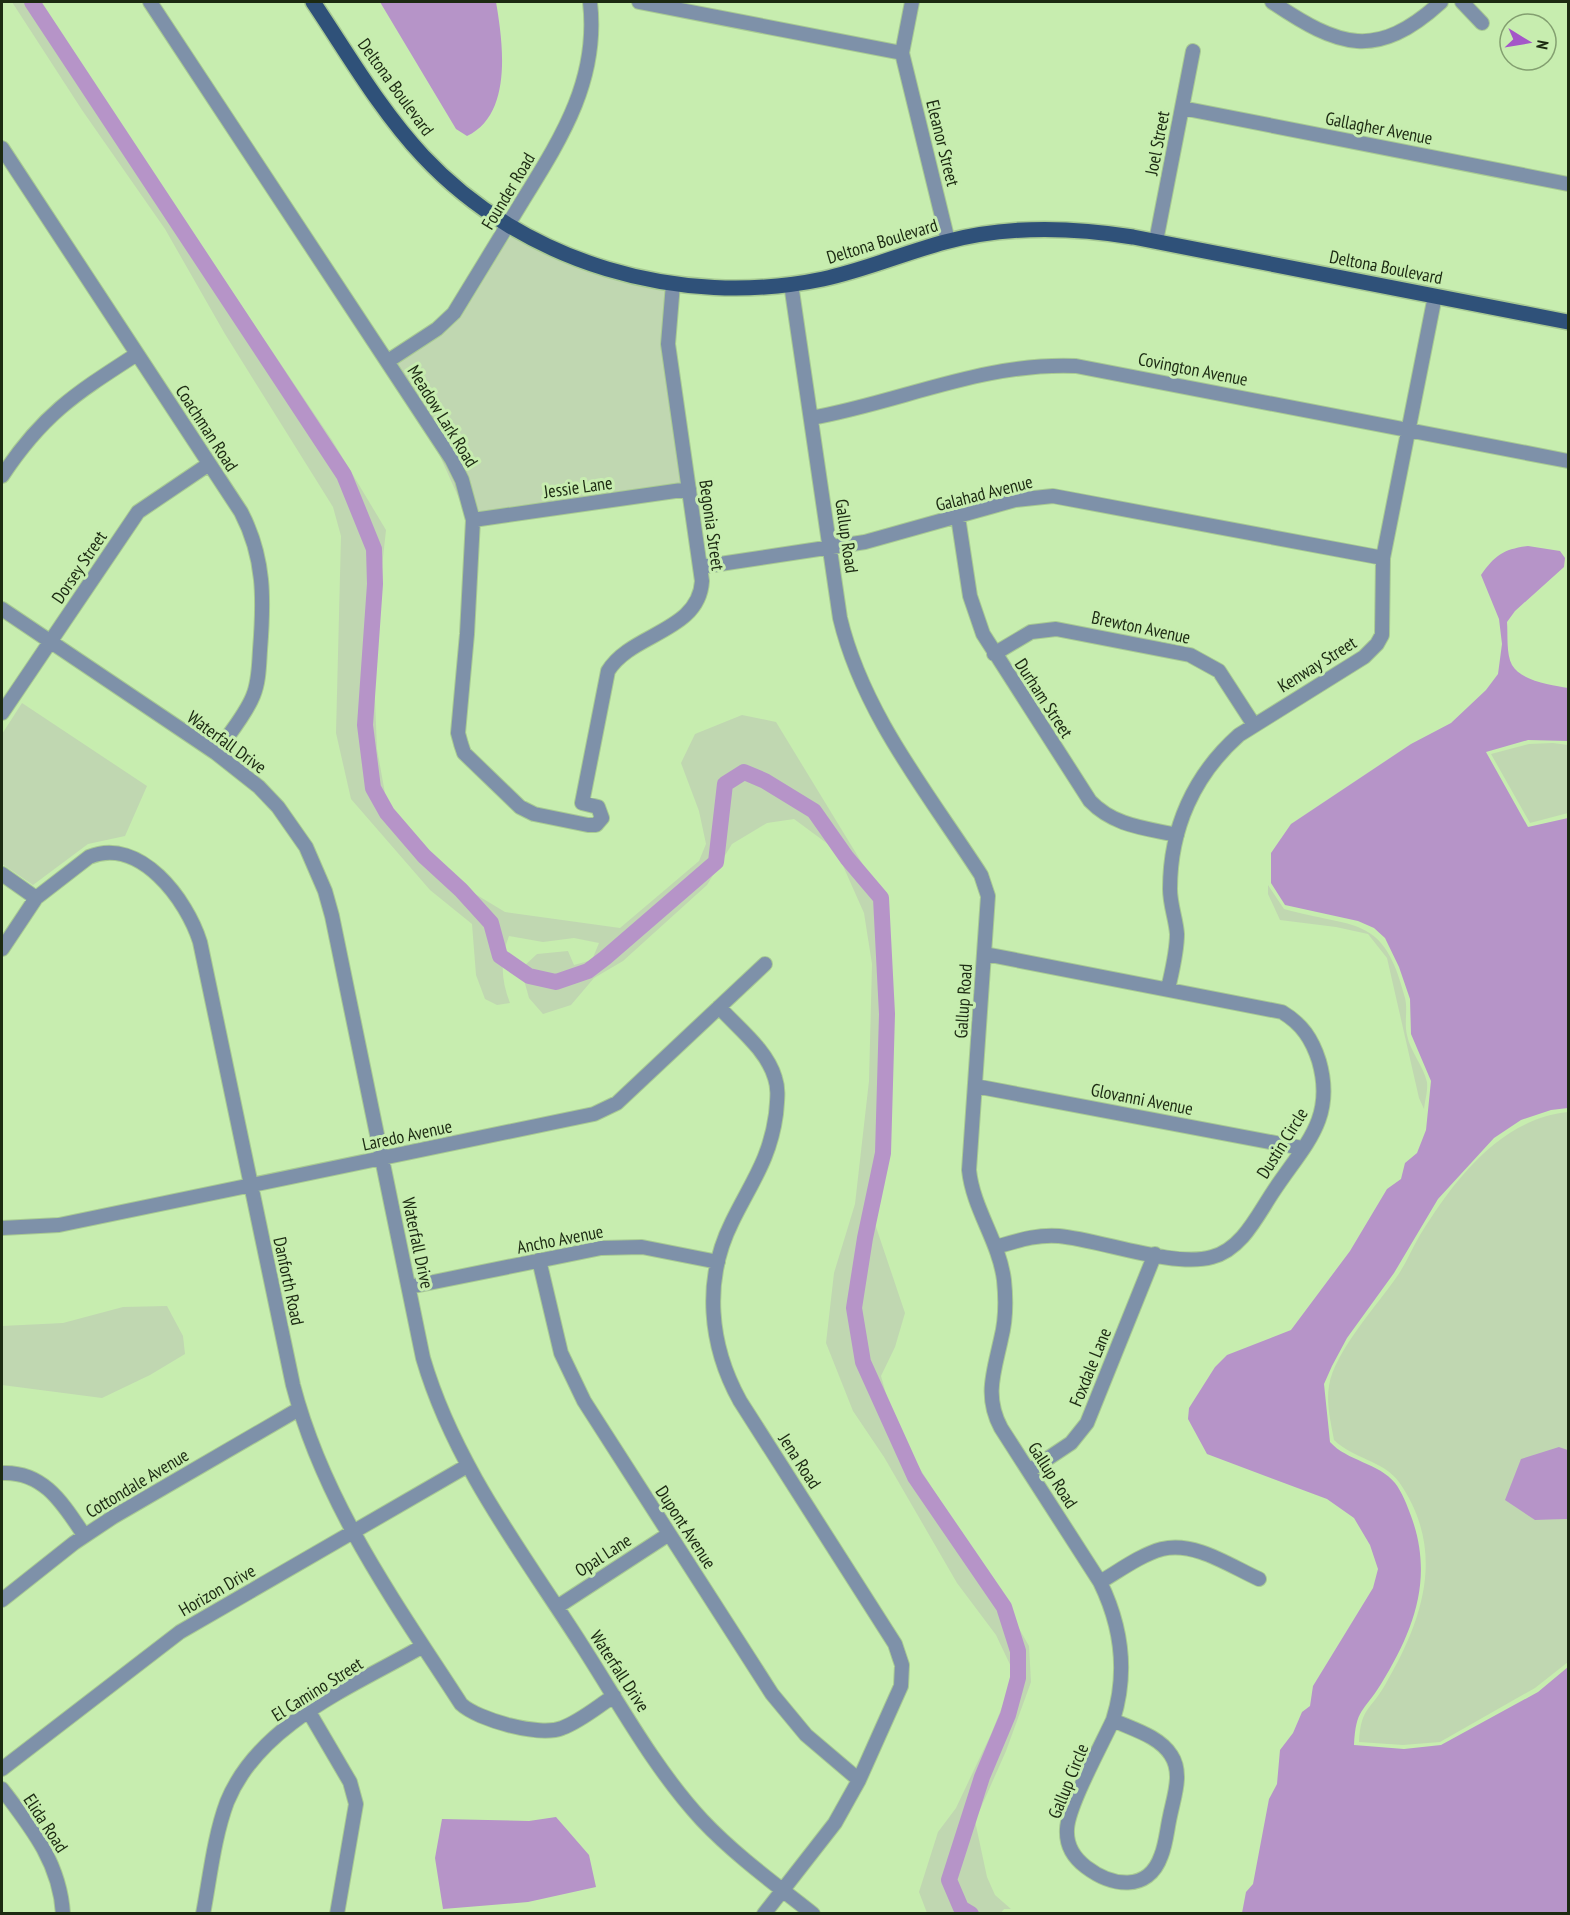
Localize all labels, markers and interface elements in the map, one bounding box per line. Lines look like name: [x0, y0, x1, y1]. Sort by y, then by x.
north arrow: [1498, 12, 1558, 72]
street label: Deltona Boulevard: [353, 34, 439, 140]
text: N: [1532, 39, 1553, 51]
street label: Eleanor Street: [921, 97, 965, 189]
street label: Gallagher Avenue: [1324, 106, 1434, 150]
street label: Joel Street: [1139, 109, 1174, 178]
street label: Founder Road: [476, 148, 540, 234]
street label: Deltona Boulevard: [824, 213, 940, 269]
street label: Deltona Boulevard: [1327, 245, 1445, 289]
street label: Covington Avenue: [1136, 347, 1250, 391]
street label: Meadow Lark Road: [403, 361, 483, 471]
street label: Coachman Road: [171, 380, 243, 476]
street label: Galahad Avenue: [933, 470, 1035, 516]
street label: Jessie Lane: [541, 471, 614, 503]
street label: Begonia Street: [694, 478, 730, 572]
street label: Gallup Road: [830, 497, 864, 575]
street label: Dorsey Street: [46, 526, 112, 608]
street label: Brewton Avenue: [1089, 605, 1193, 649]
street label: Kenway Street: [1273, 631, 1361, 697]
street label: Durham Street: [1010, 654, 1078, 742]
street label: Waterfall Drive: [183, 705, 271, 779]
street label: Gallup Road: [949, 963, 977, 1039]
street label: Glovanni Avenue: [1089, 1078, 1195, 1120]
street label: Dustin Circle: [1251, 1103, 1313, 1183]
street label: Laredo Avenue: [360, 1114, 454, 1156]
street label: Waterfall Drive: [397, 1195, 439, 1291]
street label: Ancho Avenue: [515, 1219, 605, 1259]
street label: Danforth Road: [268, 1235, 310, 1327]
street label: Foxdale Lane: [1064, 1324, 1116, 1410]
street label: Jena Road: [773, 1428, 826, 1493]
street label: Gallup Road: [1023, 1437, 1083, 1513]
street label: Cottondale Avenue: [81, 1443, 193, 1523]
street label: Dupont Avenue: [651, 1481, 721, 1573]
street label: Opal Lane: [570, 1528, 636, 1582]
street label: Horizon Drive: [175, 1559, 259, 1621]
street label: Waterfall Drive: [585, 1626, 655, 1716]
street label: El Camino Street: [267, 1652, 367, 1726]
street label: Gallup Circle: [1043, 1740, 1093, 1822]
street label: Elida Road: [19, 1789, 73, 1857]

